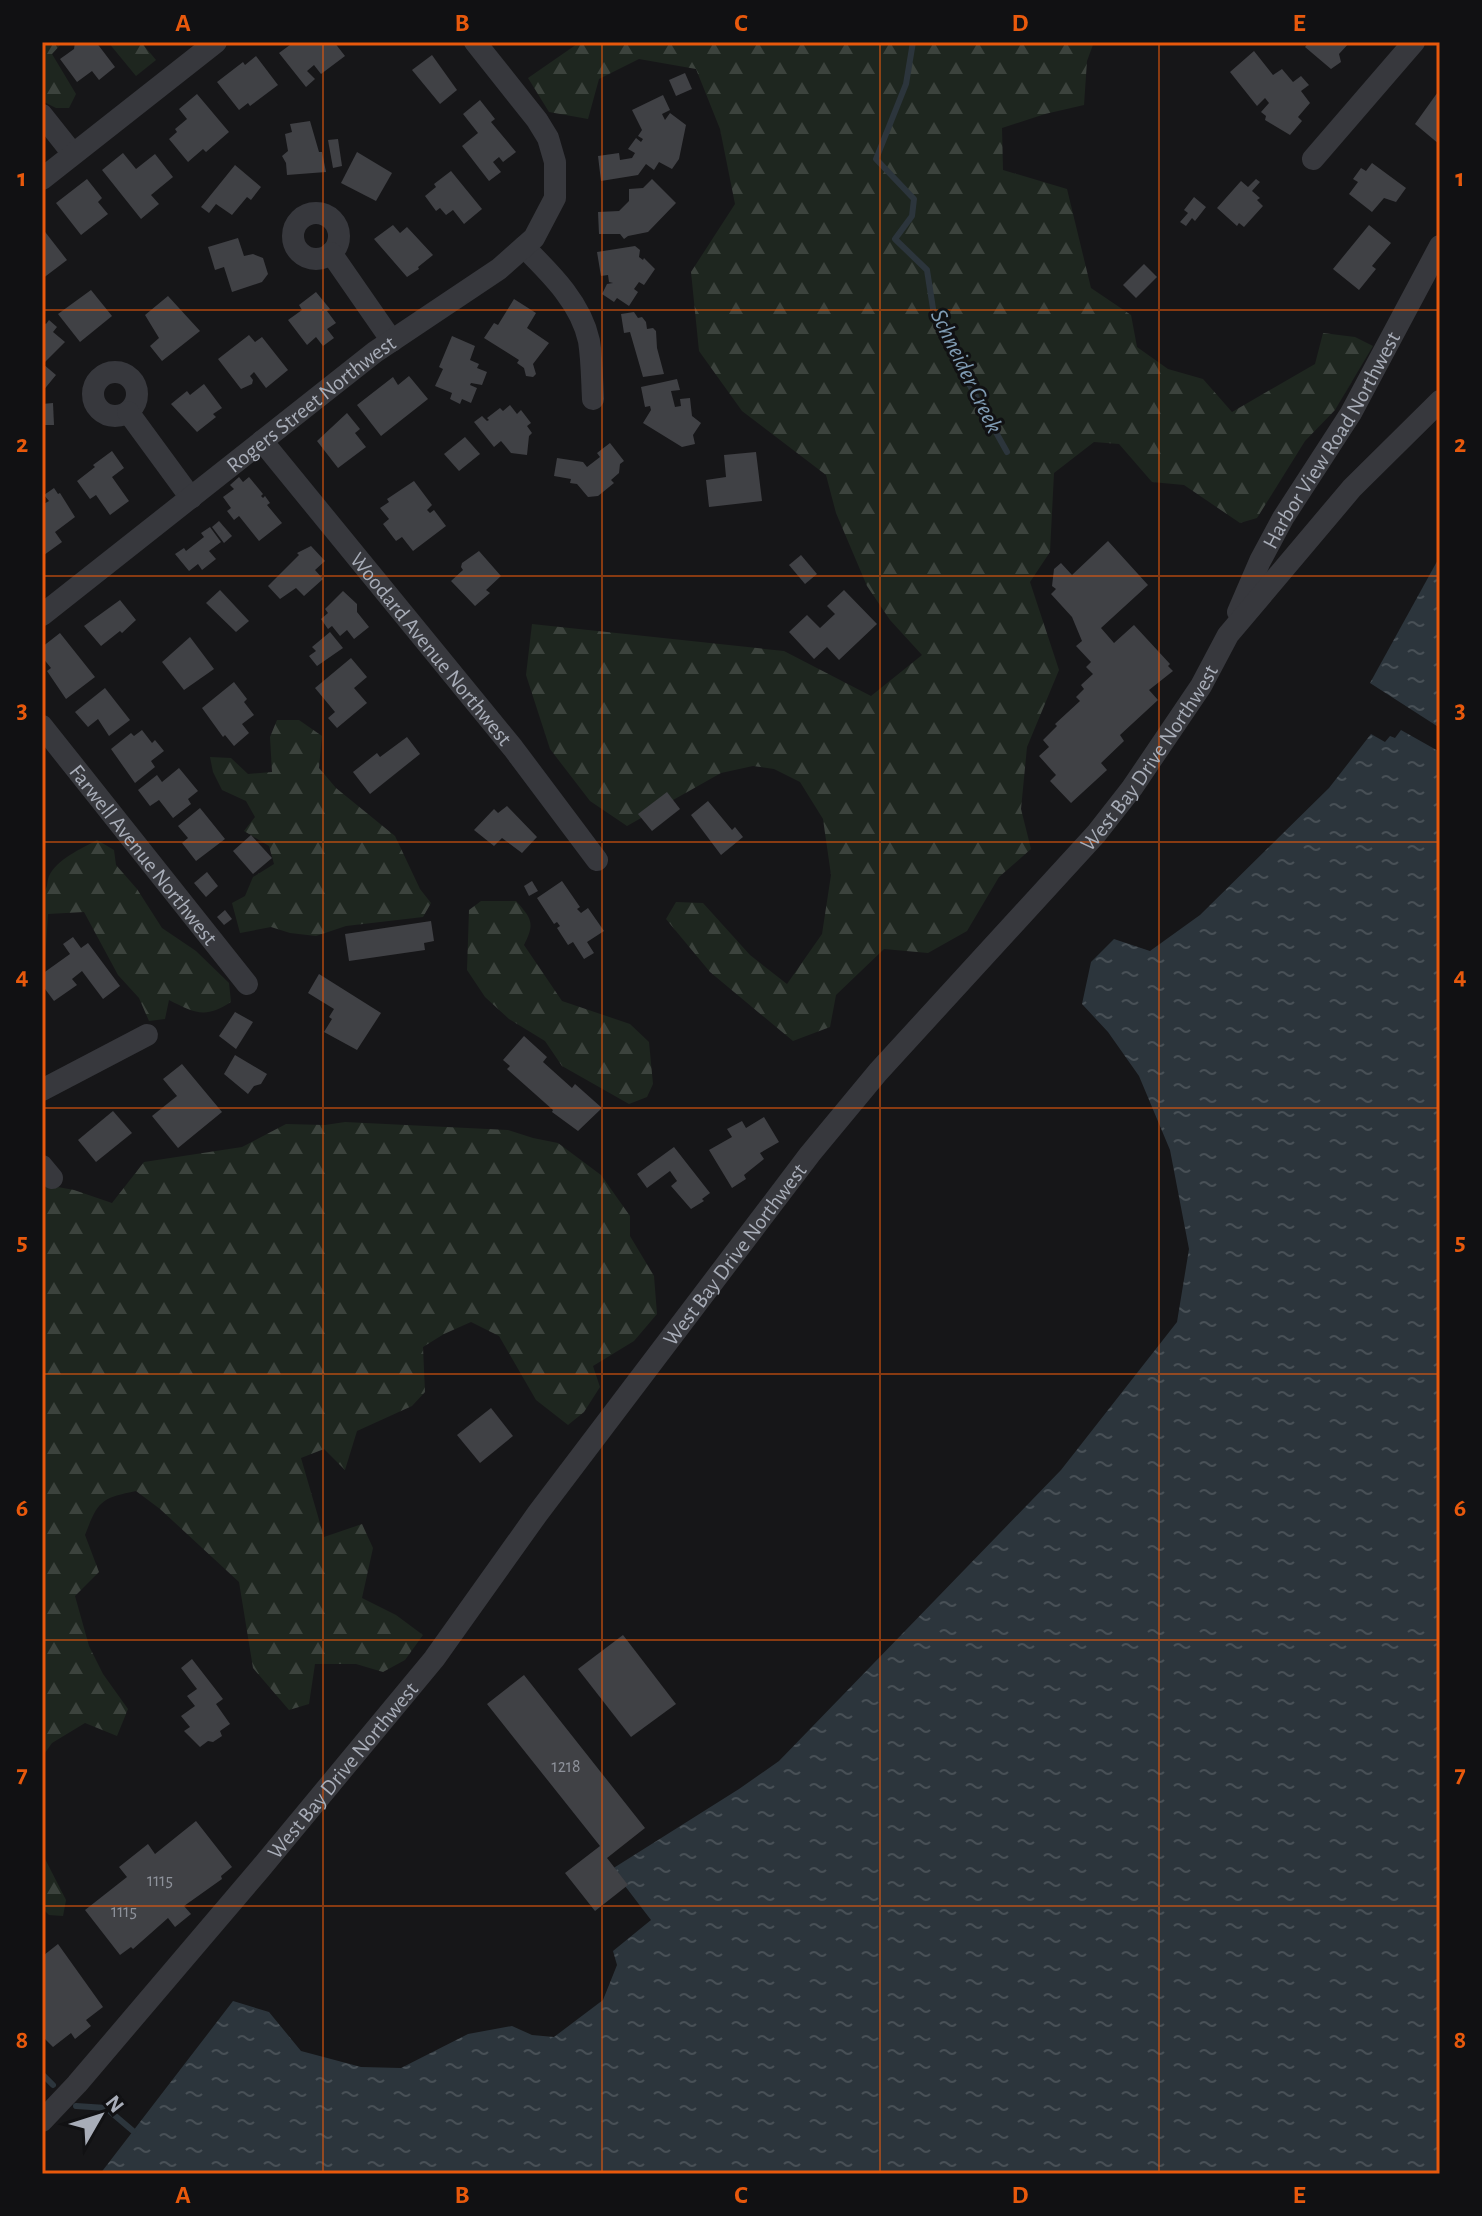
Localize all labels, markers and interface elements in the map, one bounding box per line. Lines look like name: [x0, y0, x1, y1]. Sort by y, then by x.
text: A: [175, 10, 191, 36]
text: B: [454, 10, 470, 36]
text: C: [734, 10, 748, 36]
text: D: [1011, 10, 1029, 36]
text: E: [1292, 10, 1306, 36]
text: 1: [17, 165, 27, 191]
text: 1: [1455, 165, 1465, 191]
water label: Schneider Creek: [926, 306, 1006, 437]
street label: Harbor View Road Northwest: [1259, 328, 1404, 552]
street label: Rogers Street Northwest: [223, 332, 400, 477]
text: 2: [16, 431, 28, 457]
text: 2: [1454, 431, 1466, 457]
street label: Woodard Avenue Northwest: [346, 549, 516, 750]
street label: West Bay Drive Northwest: [1076, 661, 1222, 855]
text: 3: [16, 697, 28, 723]
text: 3: [1454, 697, 1466, 723]
street label: Farwell Avenue Northwest: [65, 761, 221, 949]
text: 4: [15, 963, 29, 989]
text: 4: [1453, 963, 1467, 989]
street label: West Bay Drive Northwest: [659, 1160, 811, 1350]
text: 5: [16, 1229, 28, 1255]
text: 5: [1454, 1229, 1466, 1255]
text: 6: [16, 1495, 28, 1521]
text: 6: [1454, 1495, 1466, 1521]
street label: West Bay Drive Northwest: [264, 1678, 422, 1863]
house number: 1218: [551, 1758, 581, 1776]
text: 7: [16, 1761, 28, 1787]
text: 7: [1454, 1761, 1466, 1787]
house number: 1115: [147, 1872, 173, 1890]
house number: 1115: [111, 1903, 137, 1921]
text: 8: [16, 2027, 28, 2053]
text: 8: [1454, 2027, 1466, 2053]
north arrow: [60, 2076, 140, 2156]
text: N: [101, 2091, 128, 2117]
text: A: [175, 2182, 191, 2208]
text: B: [454, 2182, 470, 2208]
text: C: [734, 2182, 748, 2208]
text: D: [1011, 2182, 1029, 2208]
text: E: [1292, 2182, 1306, 2208]

